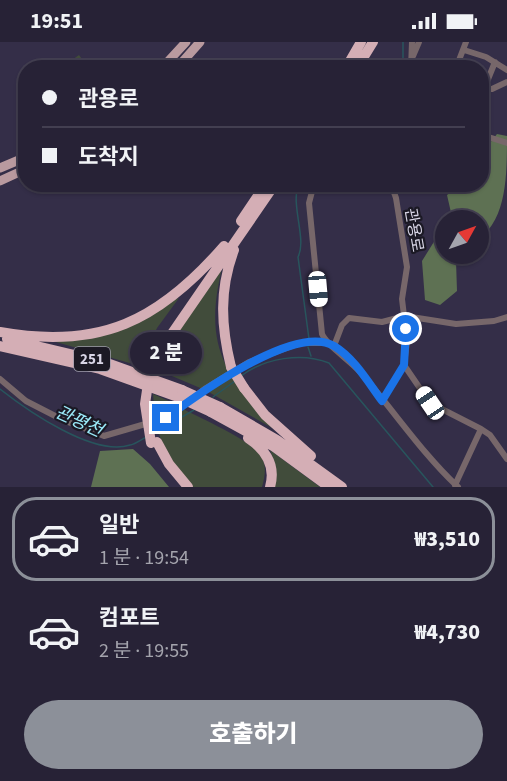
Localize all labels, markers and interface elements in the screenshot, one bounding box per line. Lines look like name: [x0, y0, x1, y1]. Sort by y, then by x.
text: 19:51: [30, 5, 83, 37]
text: 관용로: [78, 83, 139, 115]
text: 도착지: [78, 141, 139, 173]
street label: 관용로: [399, 207, 429, 254]
north arrow: [435, 210, 489, 264]
map controls: [435, 210, 489, 264]
car: [307, 270, 329, 308]
route start: [392, 315, 419, 342]
callout: 2 분: [130, 331, 202, 373]
text: 2 분: [149, 339, 183, 367]
road number: 251: [74, 347, 110, 371]
car: [412, 383, 448, 423]
water label: 관평천: [51, 400, 109, 444]
route end: [152, 404, 179, 431]
text: 일반: [99, 509, 139, 541]
icon: car: [27, 512, 81, 566]
text: ₩3,510: [414, 523, 480, 555]
text: 1 분 · 19:54: [99, 544, 189, 572]
text: 컴포트: [99, 602, 160, 634]
icon: car: [27, 605, 81, 659]
text: ₩4,730: [414, 616, 480, 648]
text: 2 분 · 19:55: [99, 637, 189, 665]
button: 호출하기: [24, 700, 483, 769]

